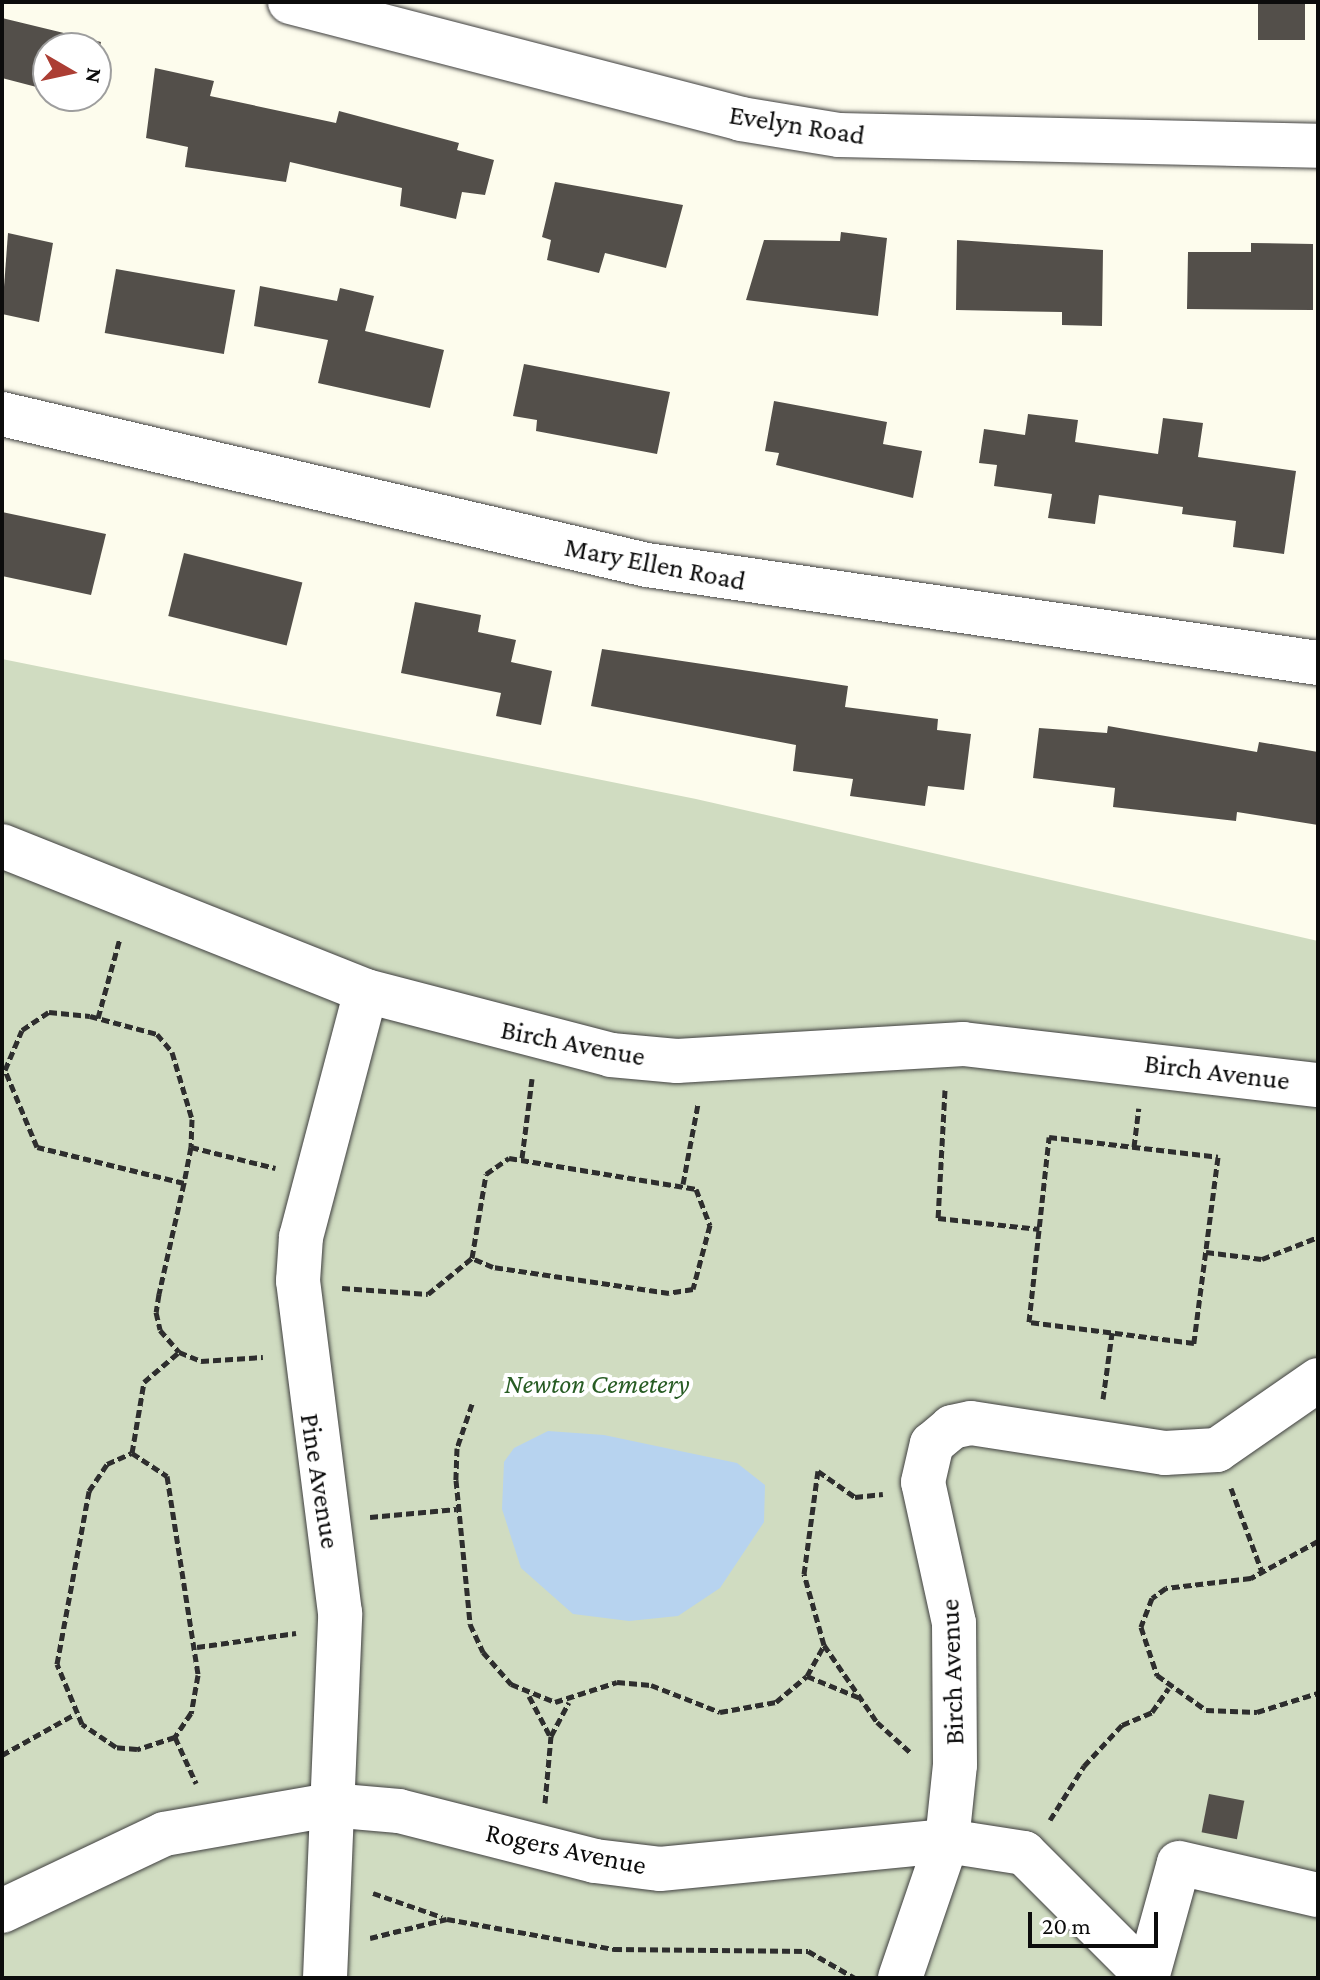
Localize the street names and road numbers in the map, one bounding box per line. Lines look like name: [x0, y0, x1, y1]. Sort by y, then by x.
street label: Evelyn Road: [727, 98, 867, 152]
street label: Mary Ellen Road: [562, 530, 748, 598]
street label: Birch Avenue: [498, 1013, 648, 1073]
street label: Birch Avenue: [1142, 1046, 1292, 1098]
street label: Pine Avenue: [293, 1411, 347, 1551]
street label: Birch Avenue: [933, 1598, 971, 1746]
street label: Rogers Avenue: [483, 1816, 649, 1882]

